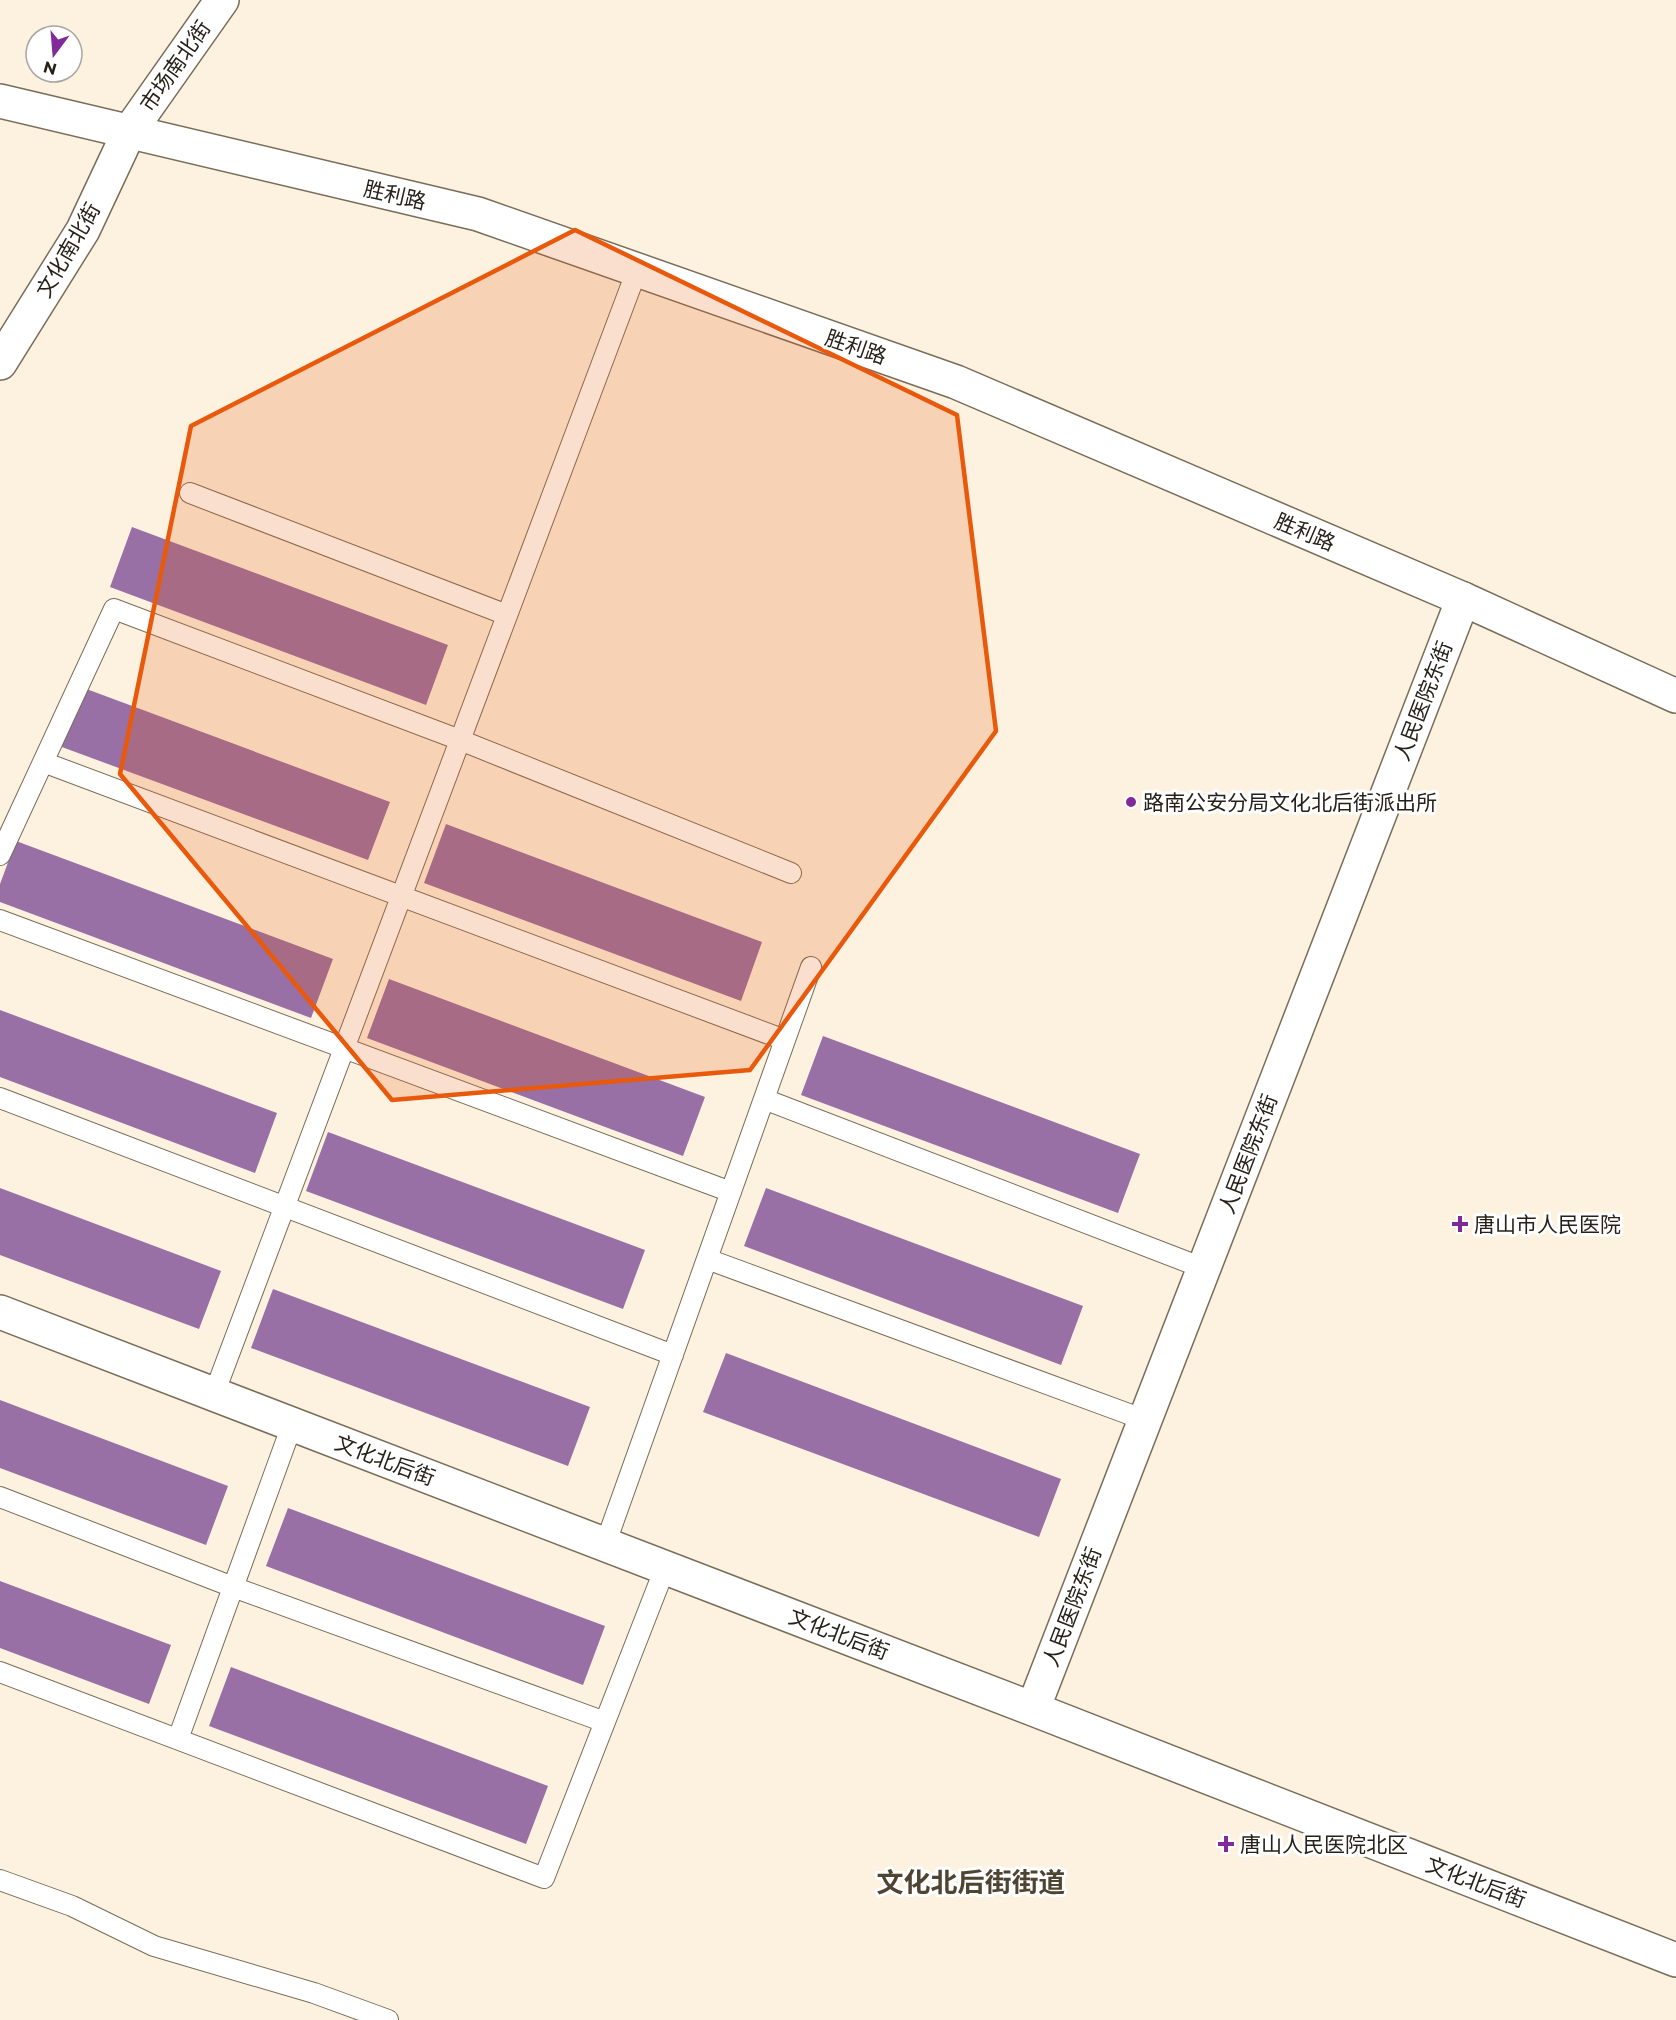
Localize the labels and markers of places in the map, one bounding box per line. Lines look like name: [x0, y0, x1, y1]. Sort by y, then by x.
place label: 路南公安分局文化北后街派出所: [1143, 790, 1437, 815]
marker: 路南公安分局文化北后街派出所: [1124, 795, 1138, 809]
place label: 唐山市人民医院: [1474, 1212, 1621, 1237]
marker: 唐山市人民医院: [1451, 1215, 1469, 1233]
place label: 唐山人民医院北区: [1240, 1832, 1408, 1857]
marker: 唐山人民医院北区: [1217, 1835, 1235, 1853]

